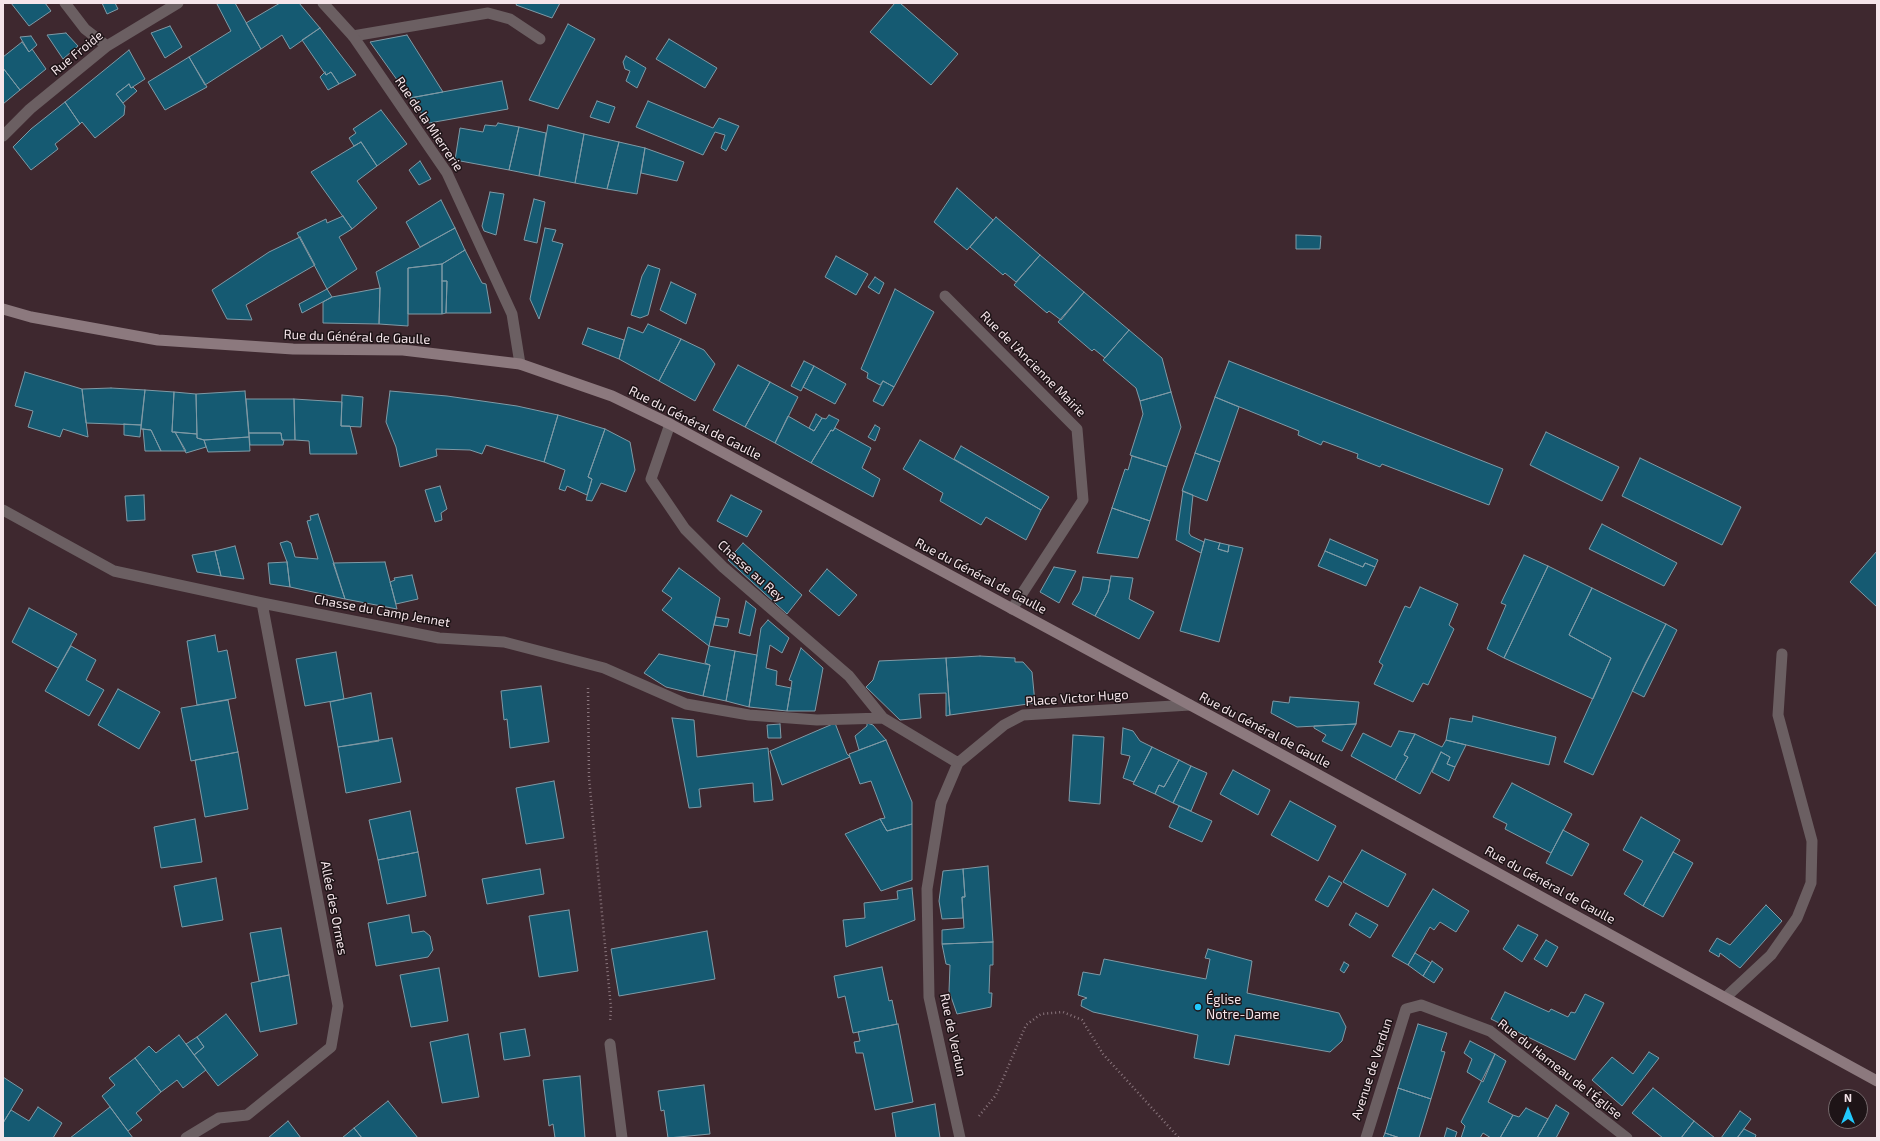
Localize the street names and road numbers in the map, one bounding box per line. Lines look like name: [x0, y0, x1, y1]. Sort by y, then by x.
street label: Rue Froide: [48, 27, 106, 79]
street label: Rue de la Mierrerie: [392, 74, 466, 174]
street label: Rue de l'Ancienne Mairie: [977, 308, 1089, 420]
street label: Rue du Général de Gaulle: [283, 327, 431, 347]
street label: Rue du Général de Gaulle: [626, 383, 764, 463]
street label: Rue du Général de Gaulle: [913, 535, 1049, 617]
street label: Chasse au Rey: [714, 537, 788, 605]
street label: Chasse du Camp Jennet: [313, 591, 451, 631]
street label: Place Victor Hugo: [1025, 687, 1129, 709]
street label: Rue du Général de Gaulle: [1197, 689, 1333, 771]
street label: Rue du Général de Gaulle: [1482, 843, 1618, 927]
street label: Allée des Ormes: [317, 860, 351, 956]
street label: Rue de Verdun: [937, 992, 969, 1078]
street label: Avenue de Verdun: [1348, 1016, 1396, 1122]
street label: Rue du Hameau de l'Église: [1495, 1016, 1625, 1122]

